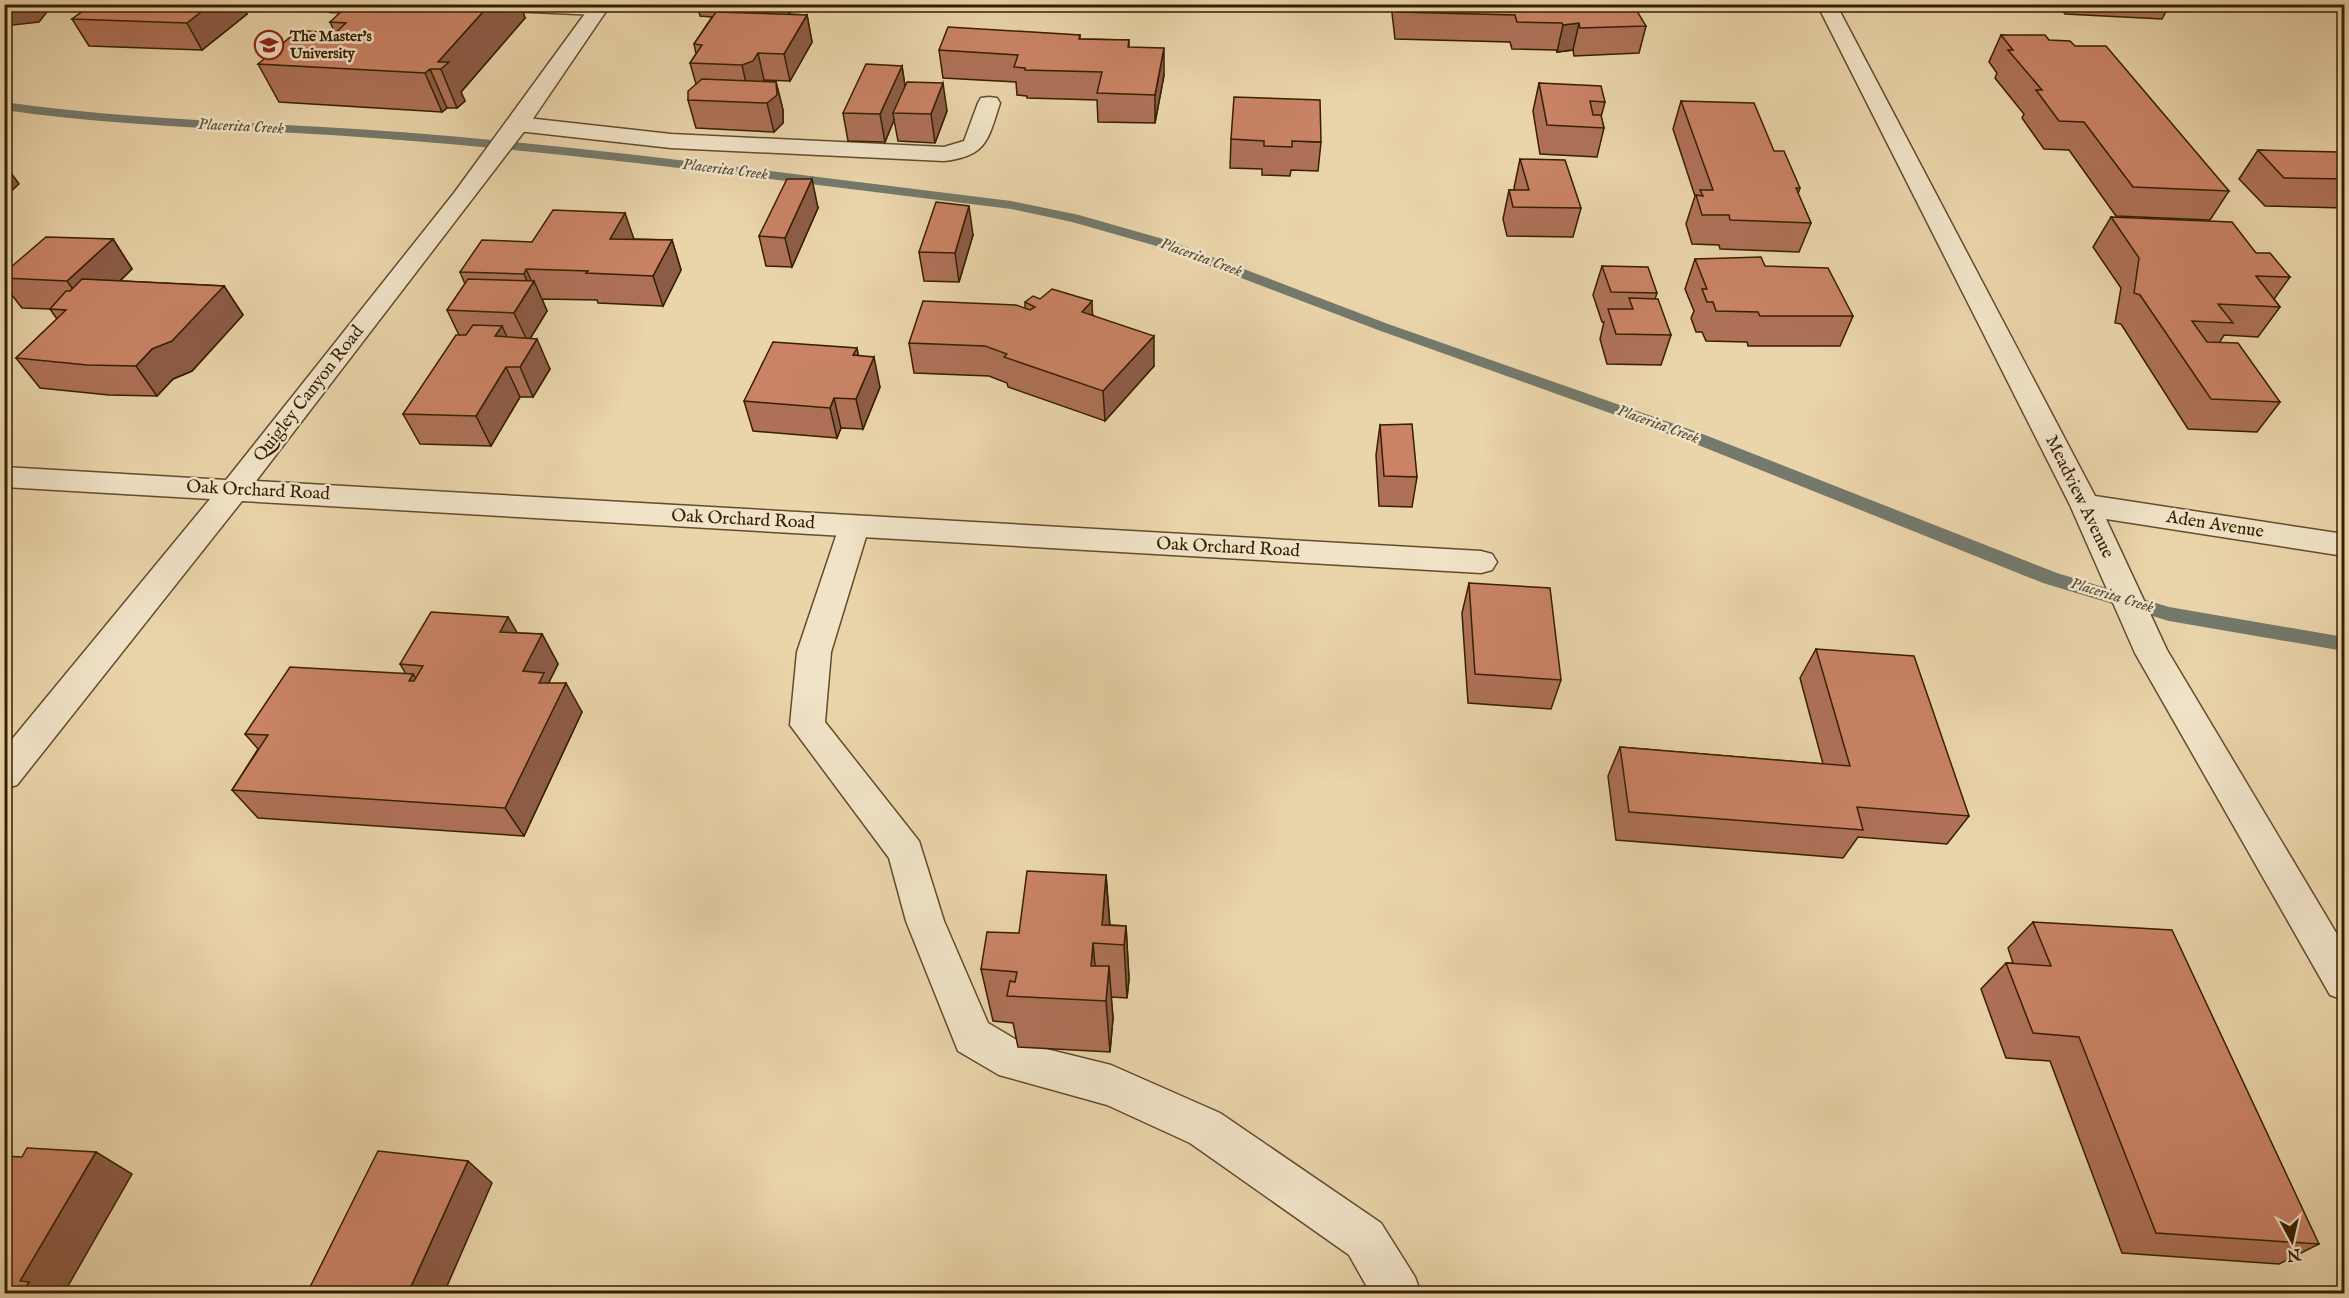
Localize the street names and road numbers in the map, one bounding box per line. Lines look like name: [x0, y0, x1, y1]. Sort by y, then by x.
street label: Quigley Canyon Road: [249, 321, 370, 467]
street label: Meadview Avenue: [2039, 432, 2119, 562]
street label: Oak Orchard Road: [186, 476, 331, 506]
street label: Oak Orchard Road: [671, 505, 816, 535]
street label: Aden Avenue: [2164, 506, 2265, 544]
street label: Oak Orchard Road: [1156, 533, 1301, 563]

